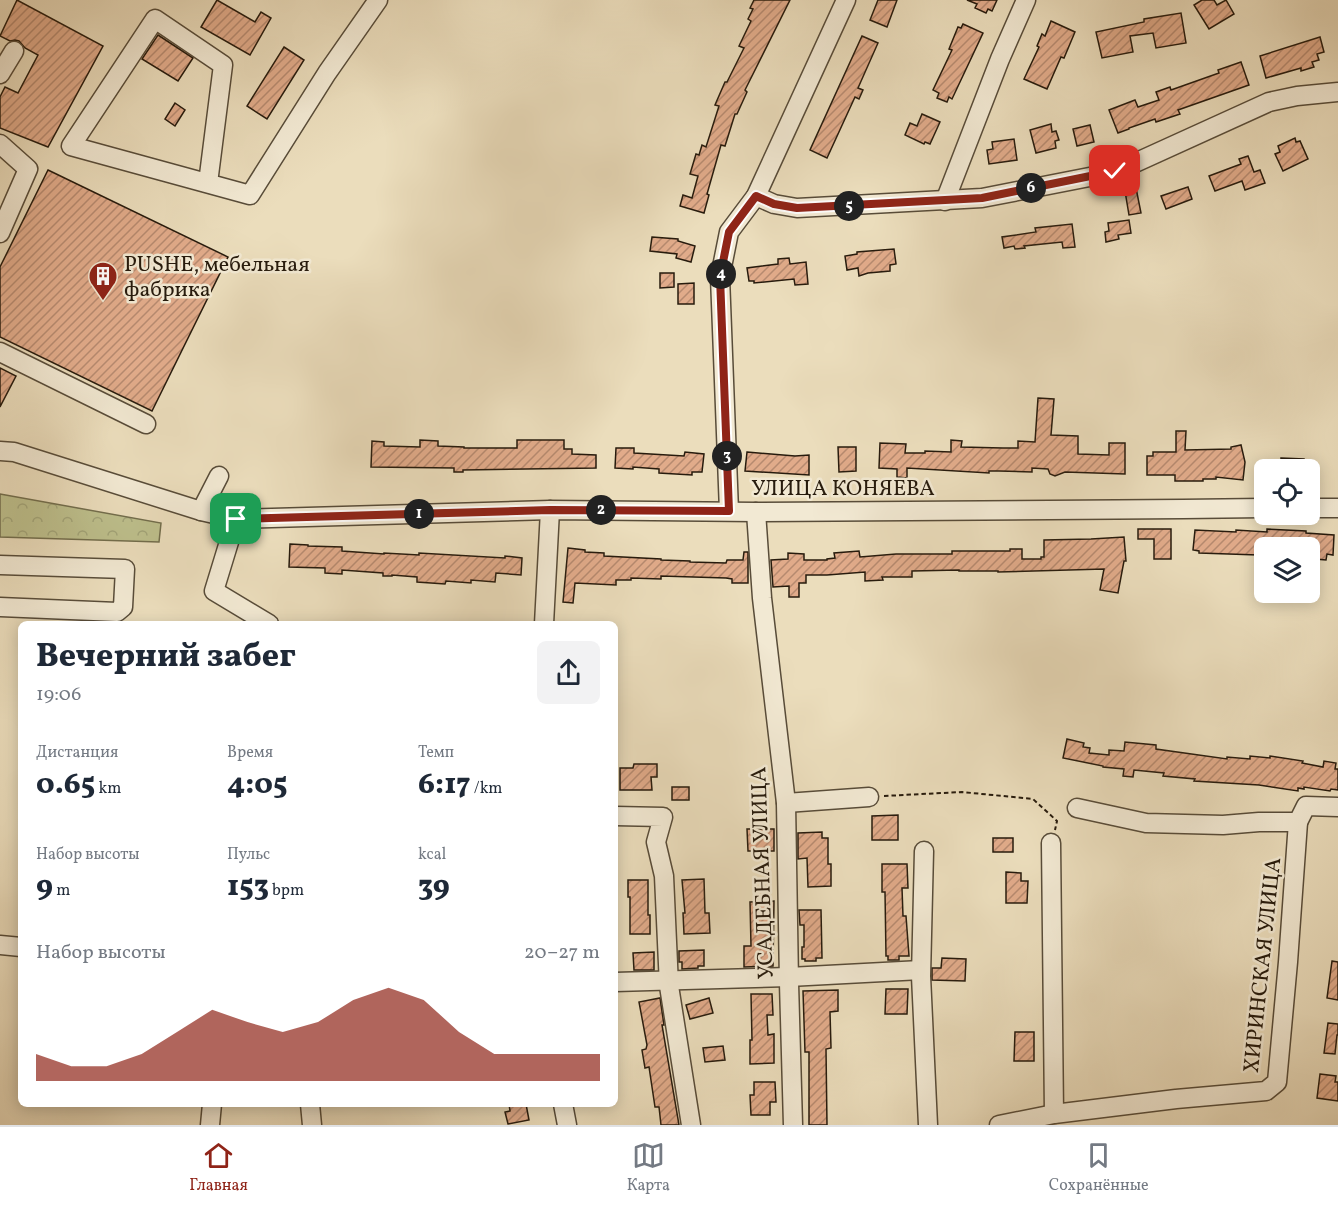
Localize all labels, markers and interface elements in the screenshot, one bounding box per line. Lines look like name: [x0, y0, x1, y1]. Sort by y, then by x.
pin: [1089, 145, 1140, 196]
icon: check: [1098, 154, 1131, 187]
pin: 6: [1016, 173, 1046, 203]
text: 6: [1027, 177, 1035, 199]
pin: 5: [834, 191, 864, 221]
text: 5: [845, 195, 853, 217]
place label: PUSHE, мебельная фабрика: [124, 250, 310, 306]
pin: 4: [706, 259, 736, 289]
building icon: PUSHE, мебельная фабрика: [87, 260, 119, 302]
text: 4: [716, 263, 726, 285]
pin: 3: [712, 441, 742, 471]
text: 3: [723, 445, 731, 467]
map controls: [1254, 459, 1320, 603]
button: locate: [1254, 459, 1320, 525]
street label: УЛИЦА КОНЯЕВА: [751, 474, 935, 505]
pin: [210, 493, 261, 544]
pin: 2: [586, 495, 616, 525]
pin: 1: [404, 499, 434, 529]
text: 2: [597, 499, 605, 521]
icon: arrive: [219, 502, 252, 535]
text: 1: [416, 503, 422, 525]
button: layers: [1254, 537, 1320, 603]
text: Вечерний забег: [36, 635, 296, 681]
button: share: [537, 641, 600, 704]
text: 19:06: [36, 681, 81, 709]
text: Дистанция: [36, 742, 118, 764]
text: Время: [227, 742, 273, 764]
text: Темп: [418, 742, 454, 764]
text: 0.65: [36, 764, 95, 806]
text: 4:05: [227, 764, 287, 806]
text: 6:17: [418, 764, 471, 806]
street label: УСАДЕБНАЯ УЛИЦА: [744, 766, 783, 980]
text: km: [95, 778, 121, 800]
text: /km: [471, 778, 503, 800]
text: Набор высоты: [36, 844, 140, 866]
text: Пульс: [227, 844, 270, 866]
text: kcal: [418, 844, 446, 866]
street label: ХИРИНСКАЯ УЛИЦА: [1237, 856, 1290, 1075]
text: 9: [36, 866, 53, 908]
text: 153: [227, 866, 269, 908]
text: 39: [418, 866, 450, 908]
text: m: [53, 880, 70, 902]
text: bpm: [269, 880, 304, 902]
text: Набор высоты: [36, 939, 166, 967]
text: 20–27 m: [524, 939, 600, 967]
tab: Главная: [189, 1139, 248, 1197]
tab: Карта: [627, 1139, 670, 1197]
tab: Сохранённые: [1049, 1139, 1149, 1197]

